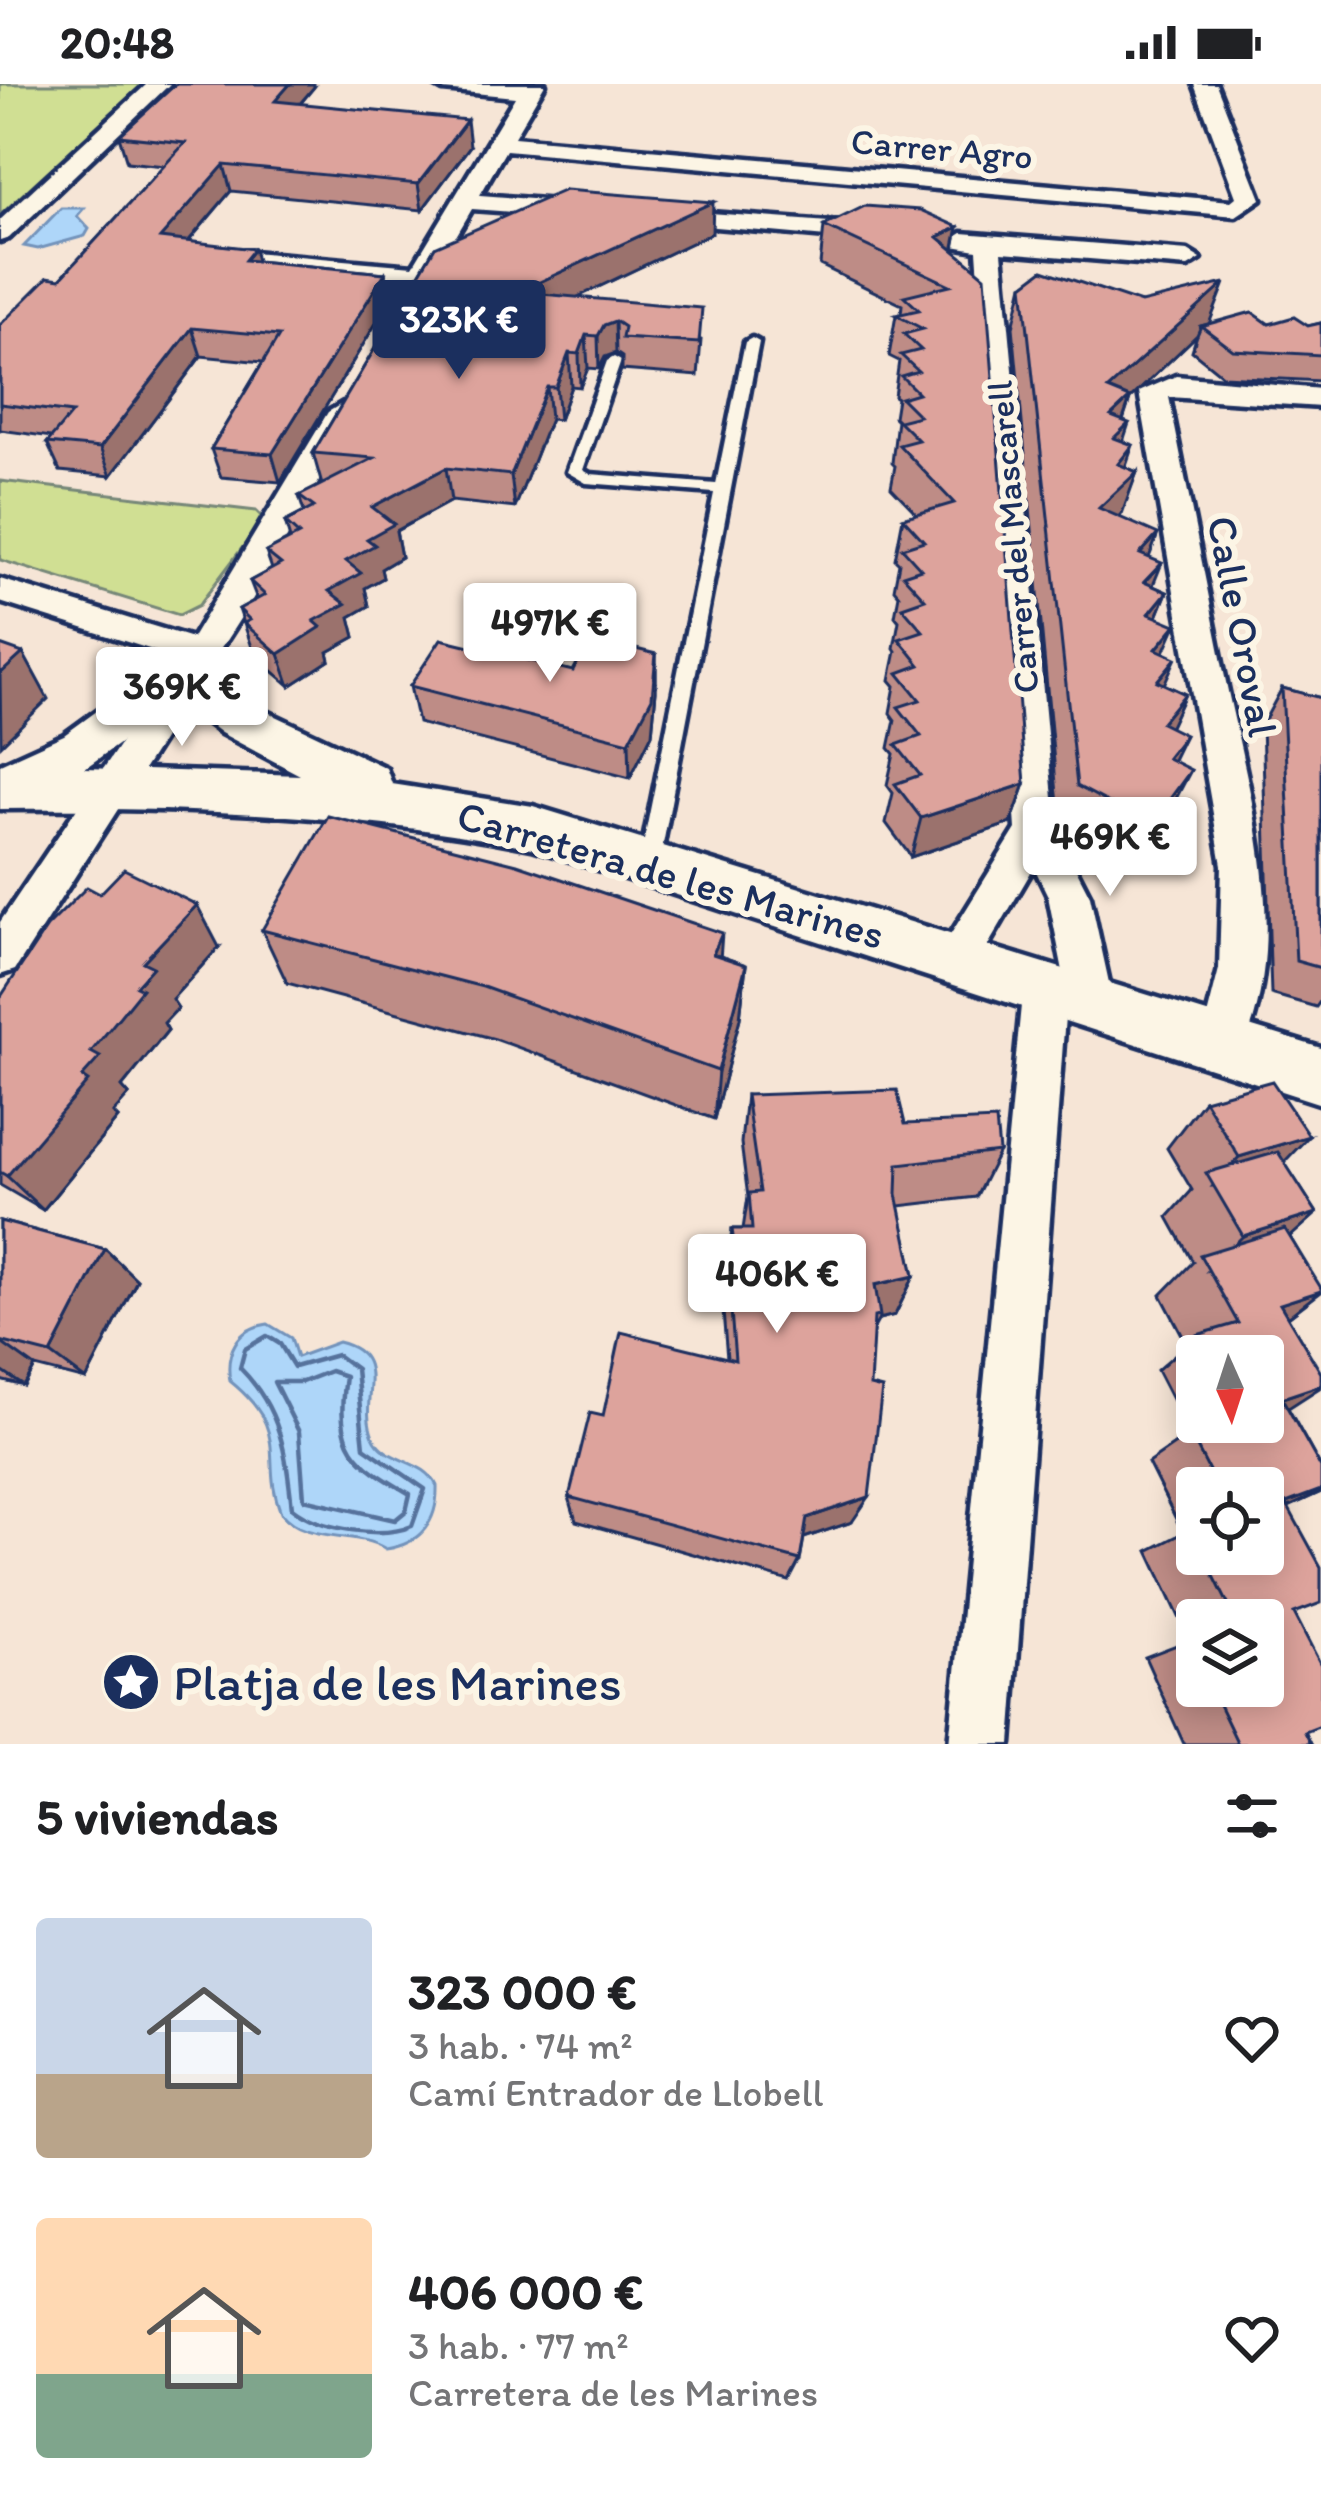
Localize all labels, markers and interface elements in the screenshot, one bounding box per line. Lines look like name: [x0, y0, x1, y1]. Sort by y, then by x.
text: 20:48: [60, 15, 174, 69]
street label: Carrer Agro: [849, 119, 1035, 178]
pin: 323K €: [361, 280, 557, 382]
text: 323K €: [400, 295, 519, 342]
street label: Carrer del Mascarell: [977, 379, 1048, 695]
street label: Calle Oroval: [1196, 512, 1289, 741]
pin: 497K €: [452, 583, 648, 685]
text: 497K €: [490, 598, 610, 645]
pin: 369K €: [84, 647, 280, 749]
text: 369K €: [123, 662, 241, 709]
street label: Carretera de les Marines: [452, 789, 890, 960]
pin: 469K €: [1012, 797, 1208, 899]
text: 469K €: [1050, 812, 1170, 859]
pin: 406K €: [679, 1234, 875, 1336]
text: 406K €: [715, 1249, 839, 1296]
north arrow: [1176, 1335, 1284, 1443]
map controls: [1176, 1335, 1284, 1707]
button: locate: [1176, 1467, 1284, 1575]
button: layers: [1176, 1599, 1284, 1707]
place icon: Platja de les Marines: [100, 1651, 162, 1713]
place label: Platja de les Marines: [173, 1652, 622, 1713]
icon: filters: [1219, 1783, 1285, 1849]
text: 5 viviendas: [36, 1786, 279, 1847]
text: 323 000 €: [408, 1961, 637, 2022]
icon: home: [132, 1966, 276, 2110]
icon: heart: [1219, 2005, 1285, 2071]
text: 3 hab. · 74 m²: [408, 2022, 633, 2069]
text: Camí Entrador de Llobell: [408, 2069, 823, 2116]
text: 406 000 €: [408, 2261, 643, 2322]
icon: home: [132, 2266, 276, 2410]
icon: heart: [1219, 2305, 1285, 2371]
text: 3 hab. · 77 m²: [408, 2322, 629, 2369]
text: Carretera de les Marines: [408, 2369, 818, 2416]

